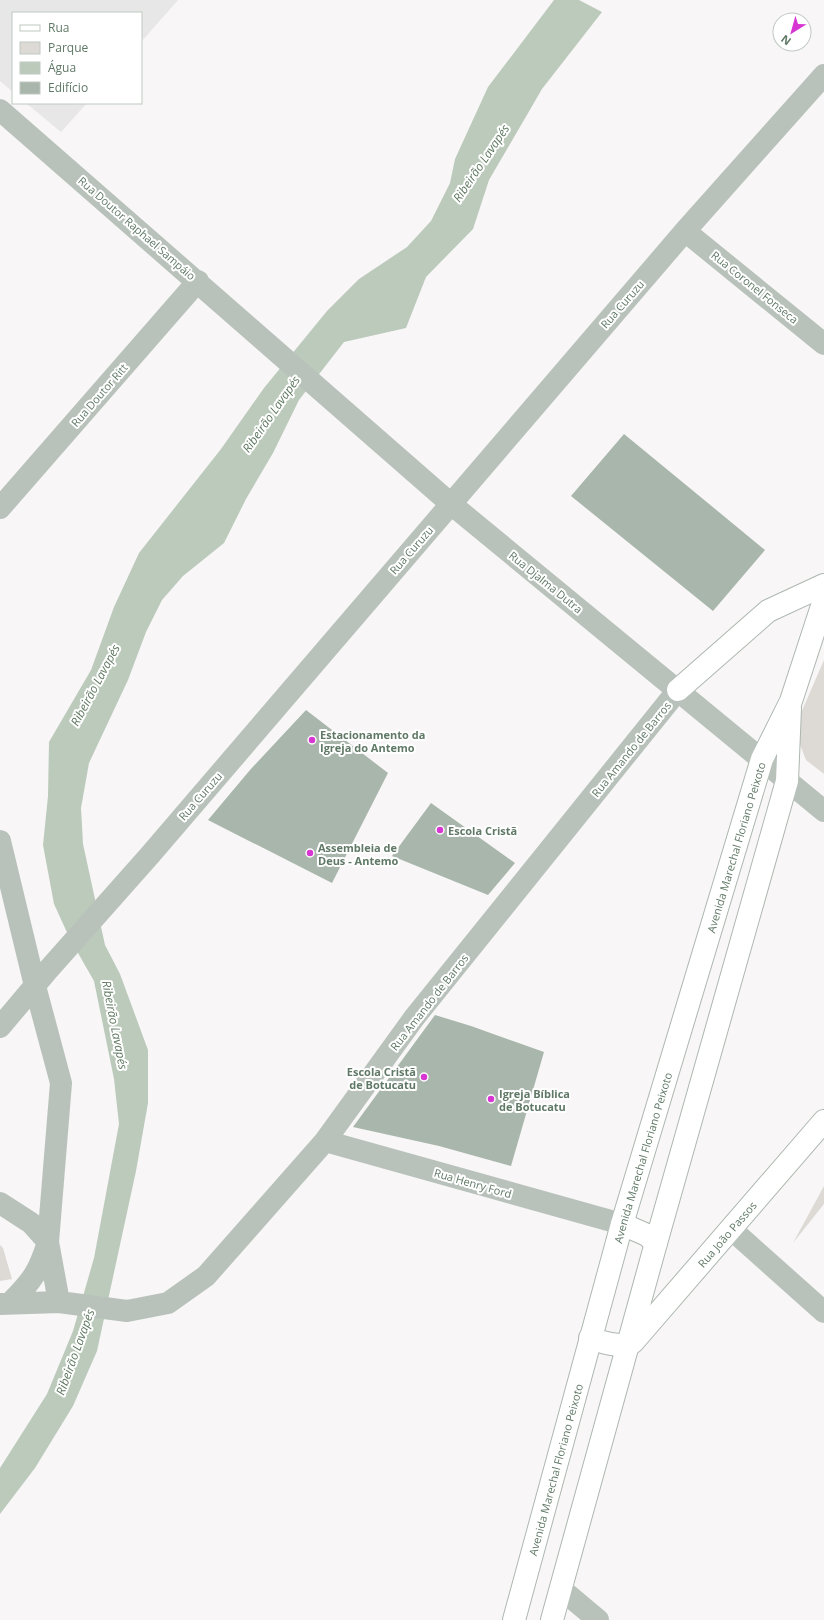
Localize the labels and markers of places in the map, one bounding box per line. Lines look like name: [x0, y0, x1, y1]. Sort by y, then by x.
place label: Estacionamento da Igreja do Antemo: [320, 727, 425, 755]
marker: Estacionamento da Igreja do Antemo: [307, 735, 317, 745]
place label: Escola Cristã: [448, 823, 517, 838]
marker: Escola Cristã: [435, 825, 445, 835]
place label: Assembleia de Deus - Antemo: [318, 840, 398, 868]
marker: Assembleia de Deus - Antemo: [305, 848, 315, 858]
place label: Escola Cristã de Botucatu: [347, 1064, 416, 1092]
marker: Escola Cristã de Botucatu: [419, 1072, 429, 1082]
place label: Igreja Bíblica de Botucatu: [499, 1086, 570, 1114]
marker: Igreja Bíblica de Botucatu: [486, 1094, 496, 1104]

